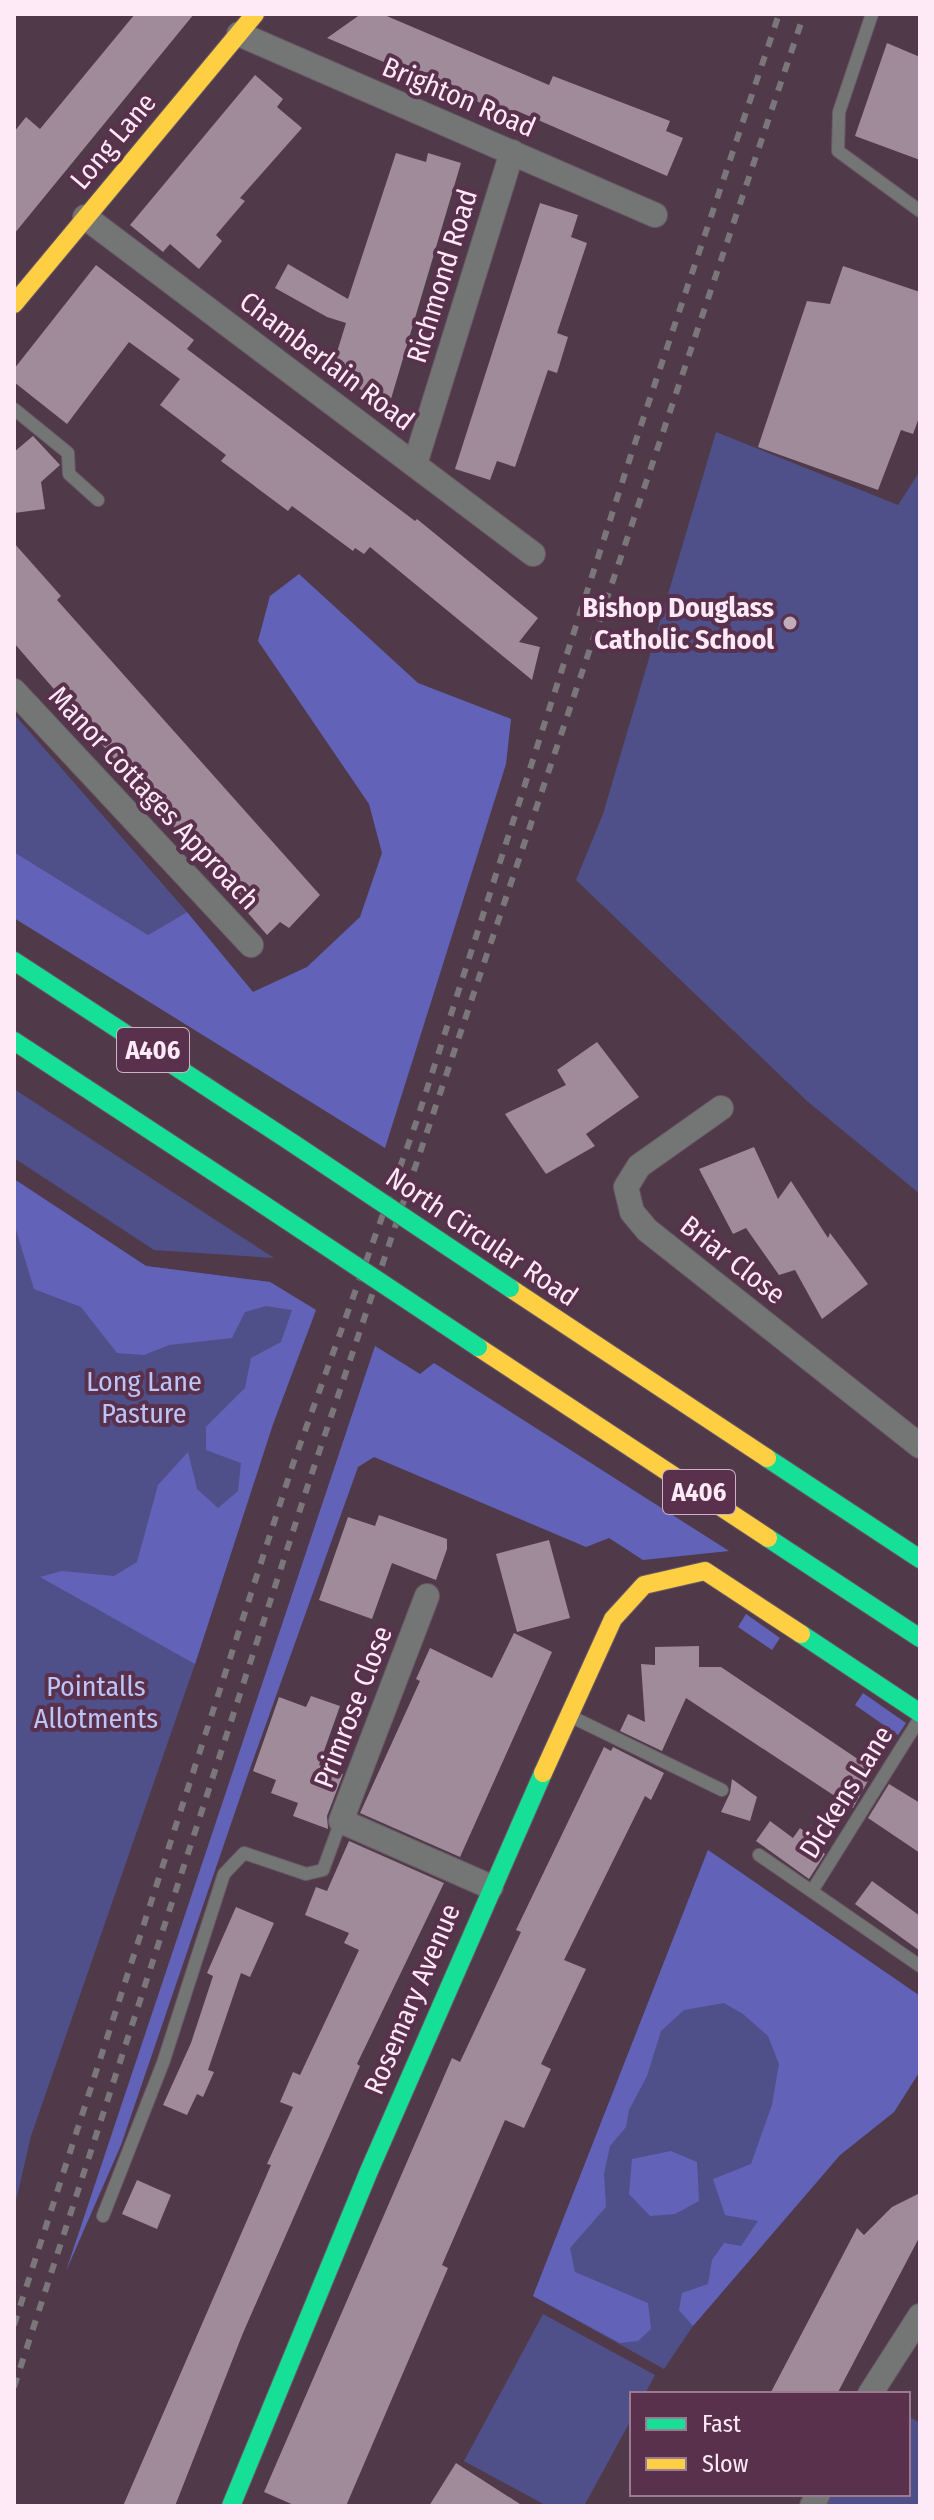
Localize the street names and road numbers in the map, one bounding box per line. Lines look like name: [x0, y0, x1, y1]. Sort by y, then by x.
street label: Brighton Road: [378, 50, 540, 144]
street label: Long Lane: [63, 86, 163, 196]
street label: Richmond Road: [400, 185, 484, 367]
street label: Chamberlain Road: [233, 285, 421, 437]
street label: Manor Cottages Approach: [42, 680, 266, 916]
road number: A406: [117, 1028, 189, 1072]
street label: North Circular Road: [380, 1161, 584, 1313]
street label: Briar Close: [674, 1209, 792, 1311]
road number: A406: [663, 1470, 735, 1514]
street label: Primrose Close: [307, 1622, 399, 1792]
street label: Dickens Lane: [792, 1720, 900, 1864]
street label: Rosemary Avenue: [357, 1899, 467, 2099]

